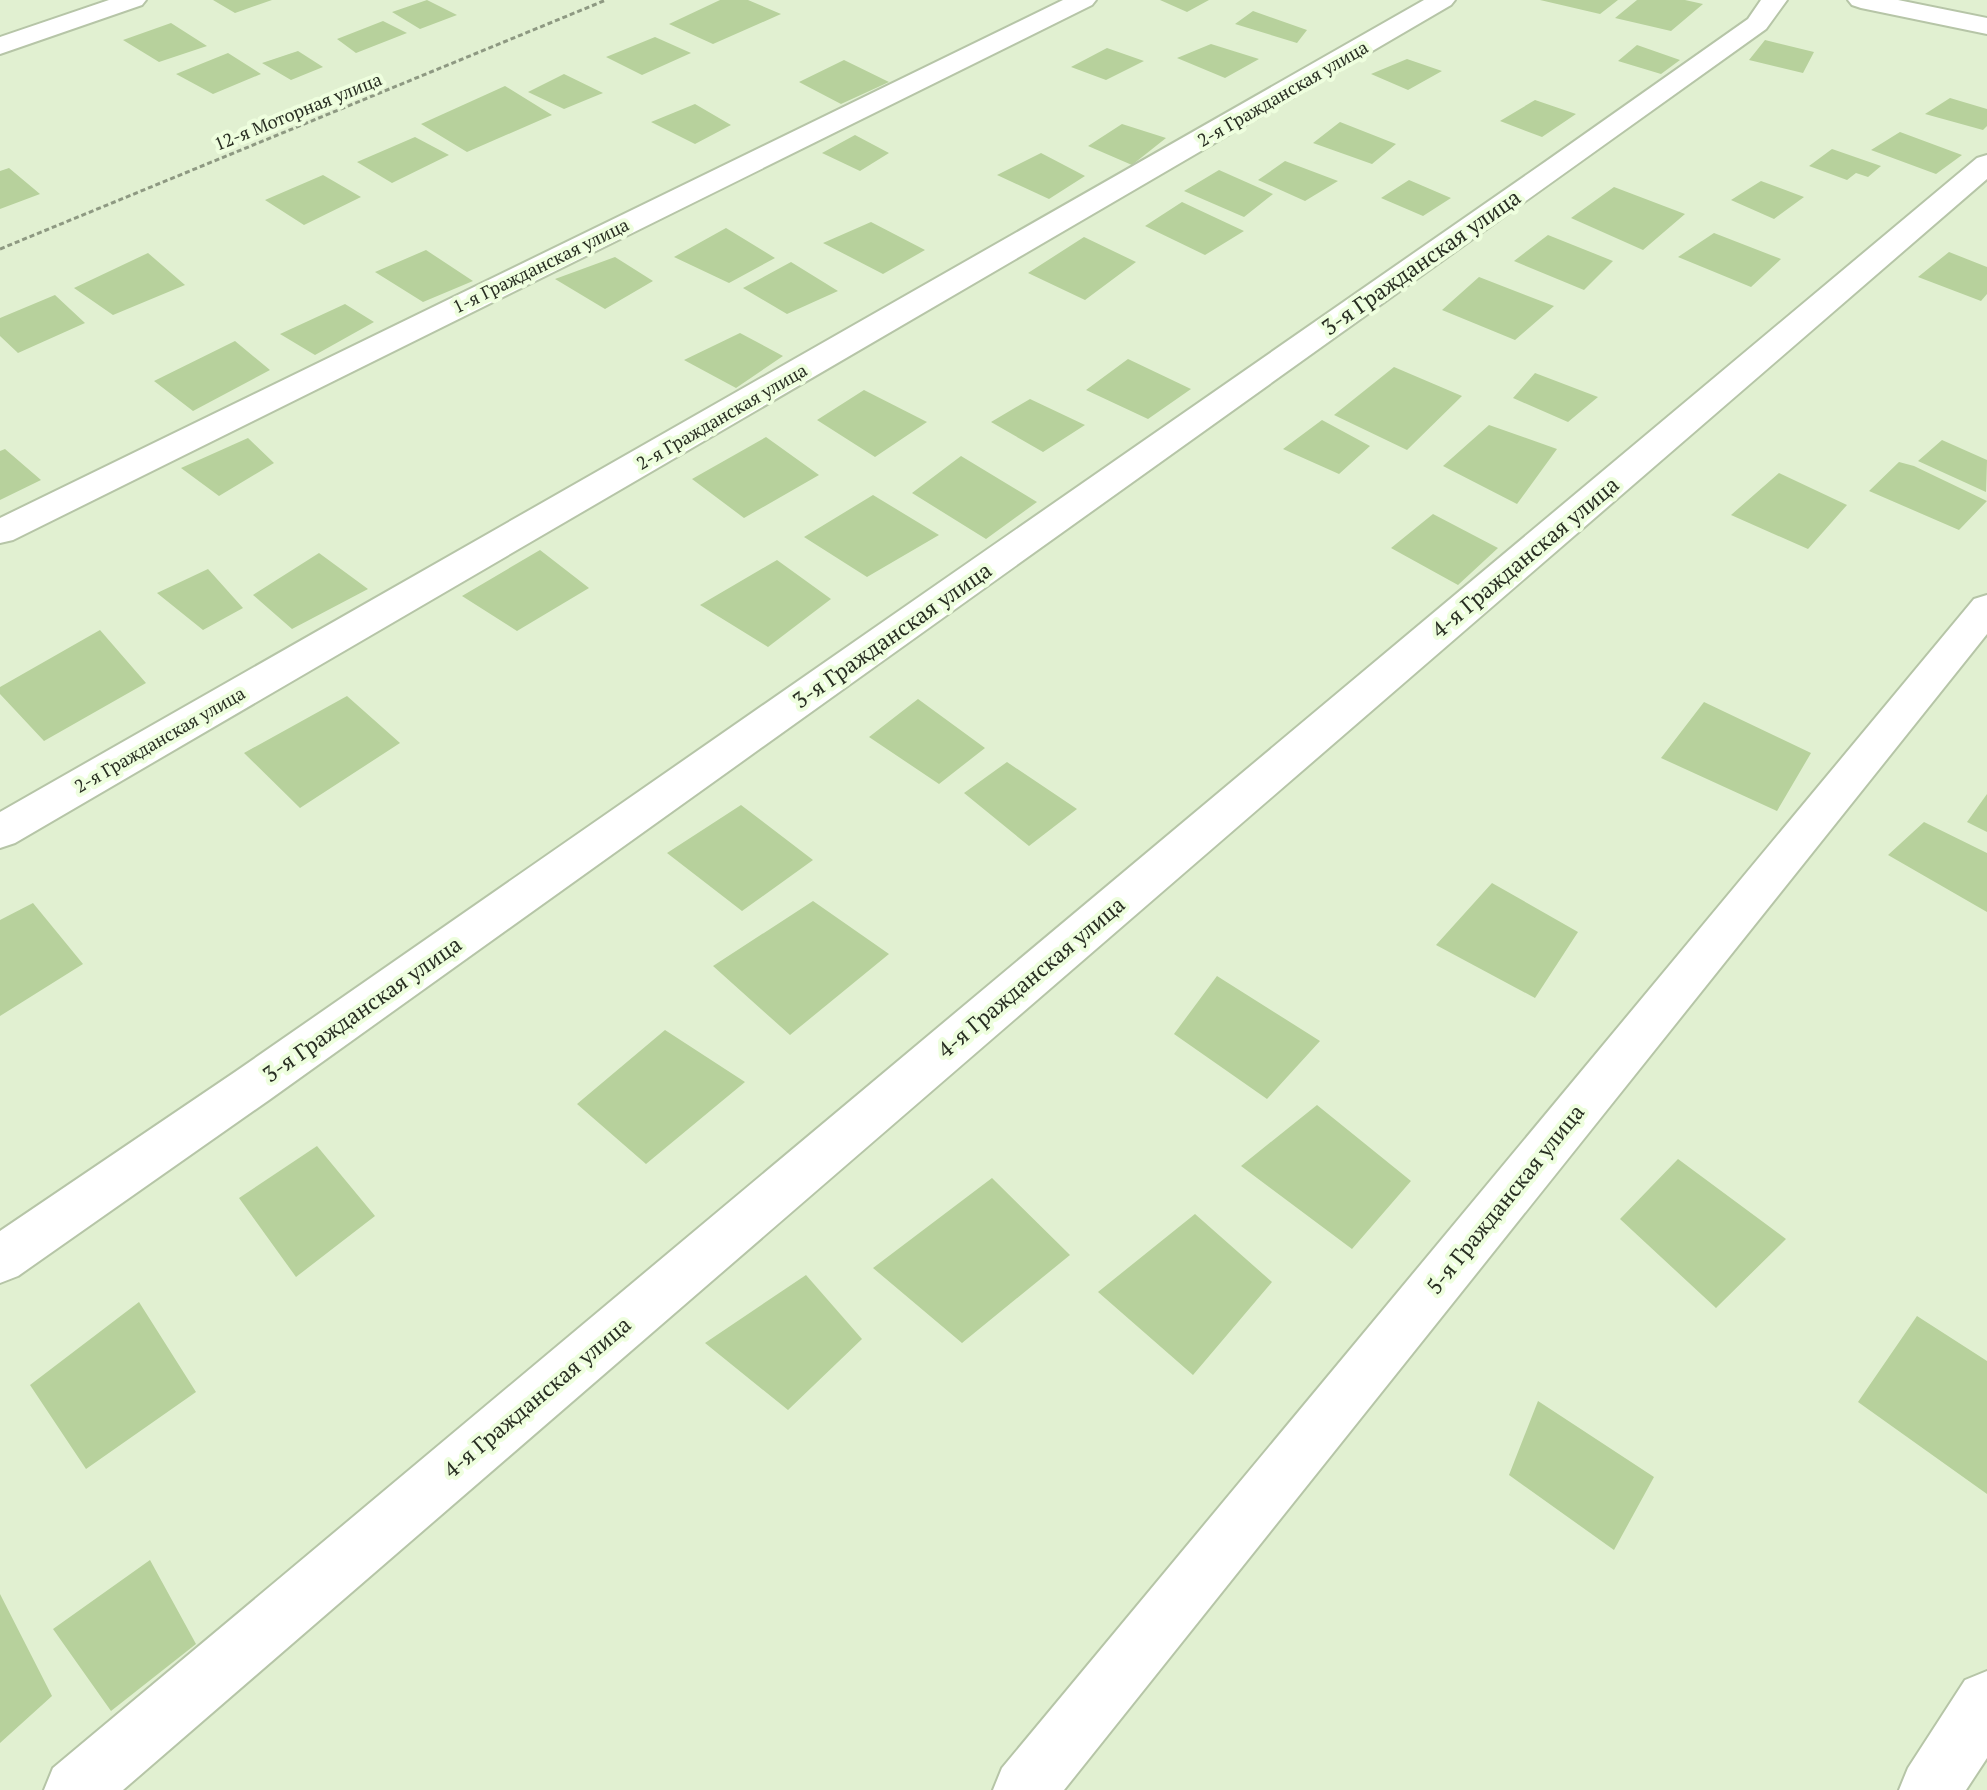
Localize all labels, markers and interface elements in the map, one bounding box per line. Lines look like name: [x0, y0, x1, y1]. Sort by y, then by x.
street label: 2-я Гражданская улица: [1193, 34, 1372, 152]
street label: 12-я Моторная улица: [210, 66, 385, 156]
street label: 3-я Гражданская улица: [1316, 182, 1526, 341]
street label: 1-я Гражданская улица: [448, 212, 633, 318]
street label: 2-я Гражданская улица: [632, 357, 811, 475]
street label: 4-я Гражданская улица: [1425, 470, 1624, 644]
street label: 3-я Гражданская улица: [787, 555, 997, 714]
street label: 2-я Гражданская улица: [70, 680, 249, 798]
street label: 4-я Гражданская улица: [931, 890, 1130, 1064]
street label: 3-я Гражданская улица: [257, 929, 467, 1088]
street label: 5-я Гражданская улица: [1419, 1098, 1590, 1300]
street label: 4-я Гражданская улица: [437, 1310, 636, 1484]

